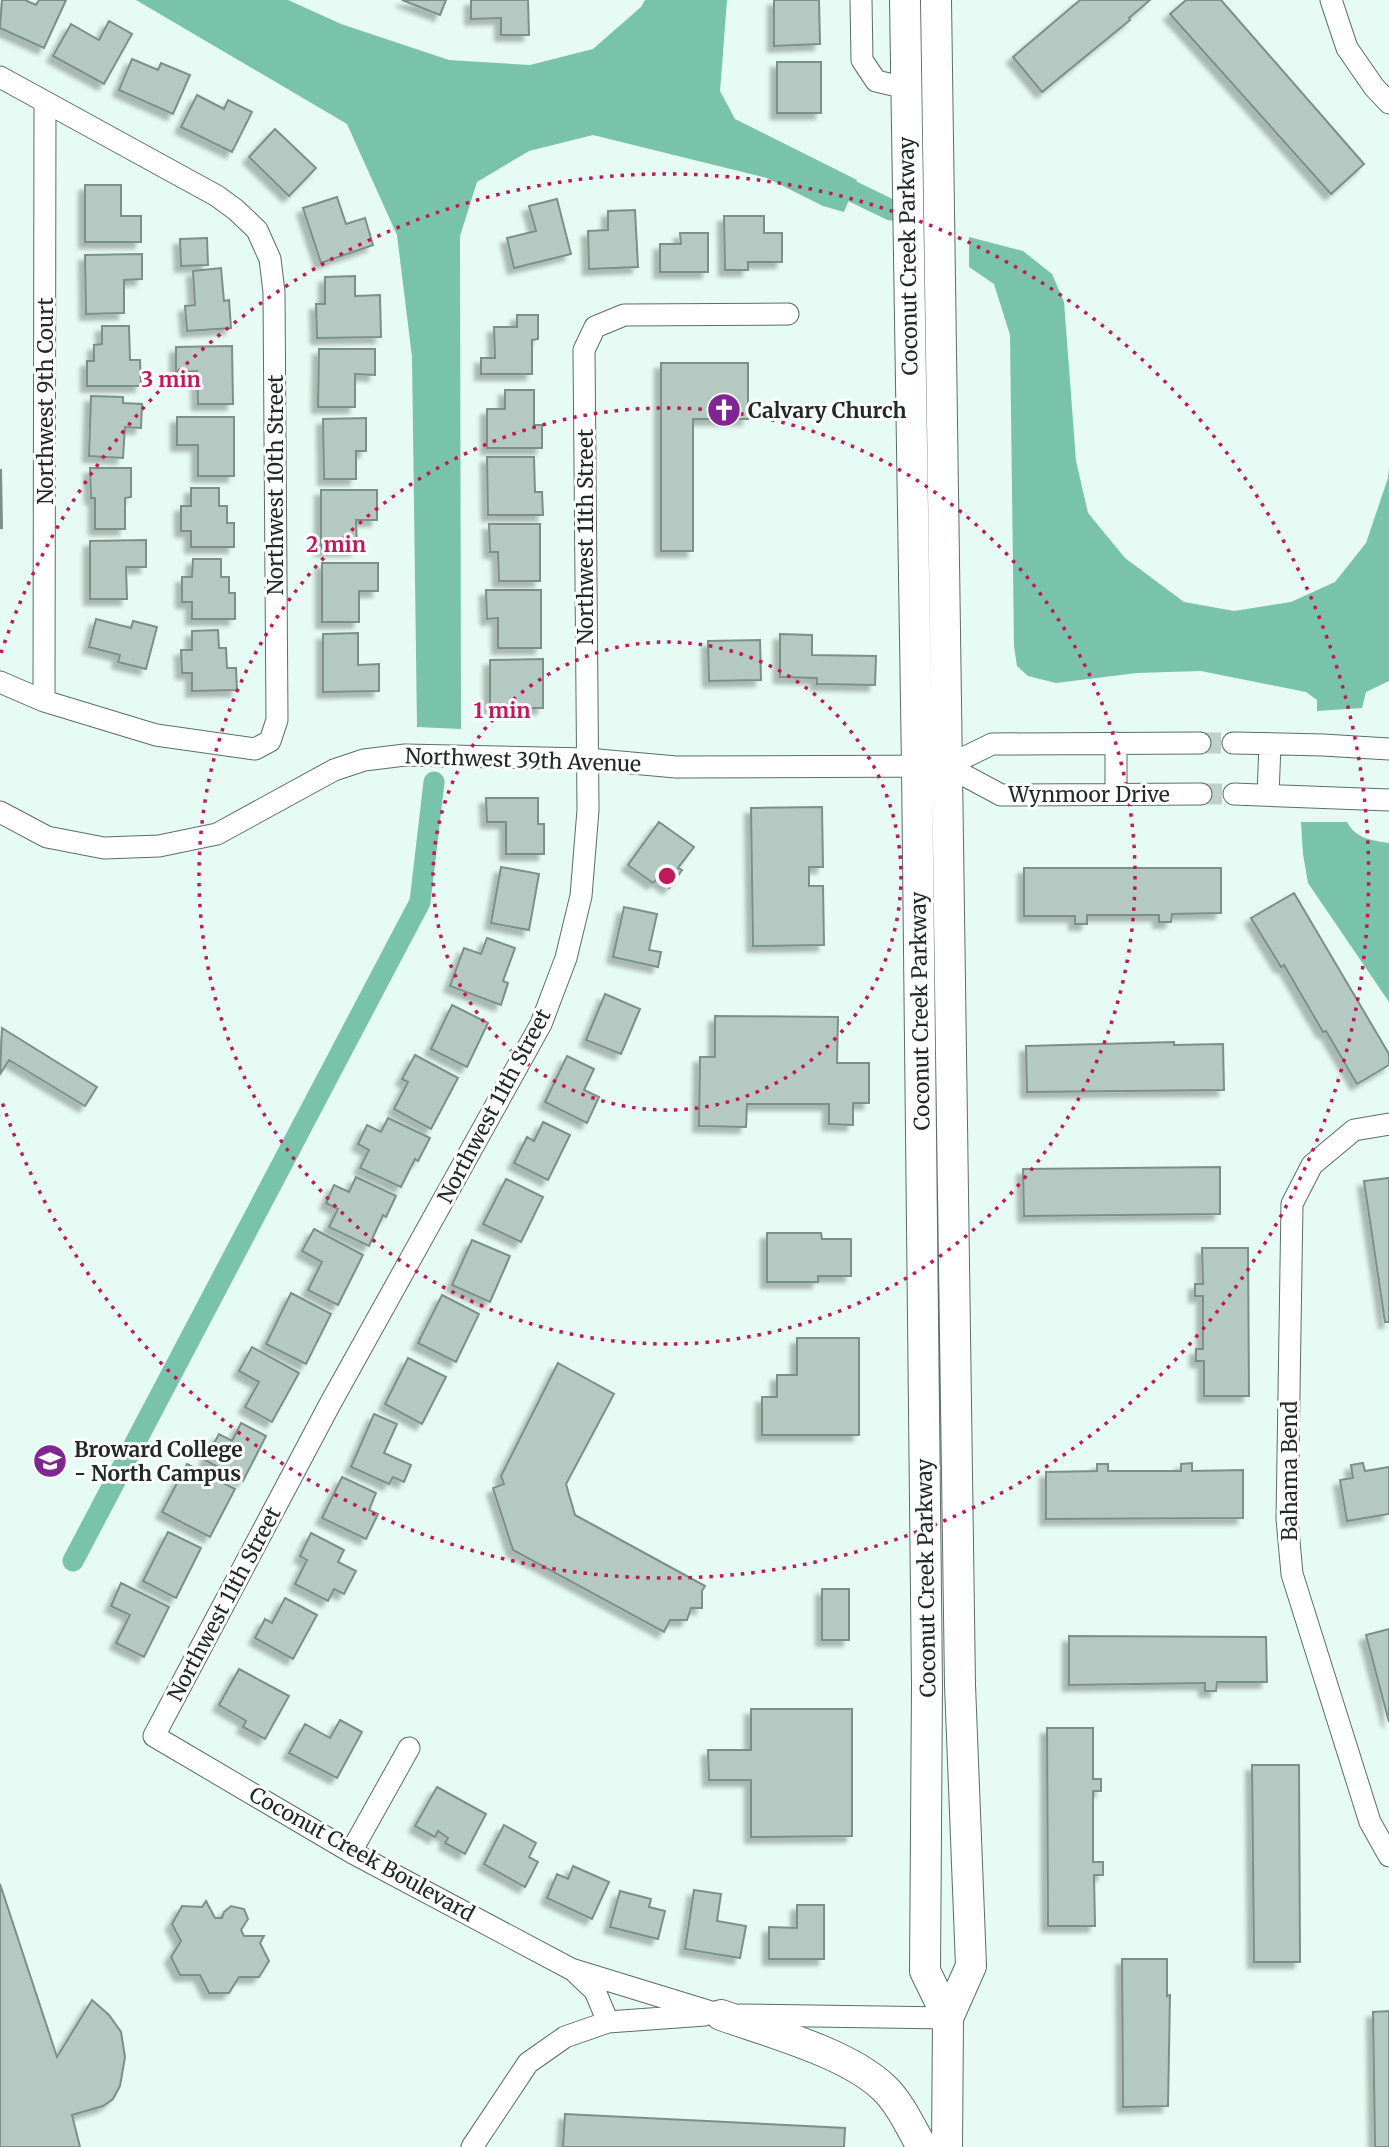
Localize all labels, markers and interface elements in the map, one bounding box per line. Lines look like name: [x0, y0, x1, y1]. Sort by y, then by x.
street label: Coconut Creek Parkway: [892, 136, 924, 376]
street label: Northwest 9th Court: [32, 297, 59, 505]
text: 3 min: [141, 366, 201, 393]
street label: Northwest 10th Street: [262, 375, 289, 595]
church icon: Calvary Church: [705, 391, 743, 429]
place label: Calvary Church: [748, 397, 907, 424]
street label: Northwest 11th Street: [572, 429, 599, 645]
text: 2 min: [306, 531, 366, 558]
text: 1 min: [473, 697, 531, 724]
street label: Northwest 39th Avenue: [404, 742, 642, 778]
street label: Wynmoor Drive: [1007, 781, 1170, 808]
centre of rings: [655, 864, 679, 888]
street label: Coconut Creek Parkway: [904, 891, 936, 1131]
street label: Northwest 11th Street: [431, 1004, 557, 1208]
street label: Bahama Bend: [1276, 1401, 1303, 1541]
place label: Broward College - North Campus: [74, 1436, 243, 1487]
school or university icon: Broward College - North Campus: [31, 1442, 69, 1480]
street label: Coconut Creek Parkway: [910, 1458, 942, 1698]
street label: Northwest 11th Street: [161, 1502, 287, 1706]
street label: Coconut Creek Boulevard: [245, 1781, 480, 1927]

